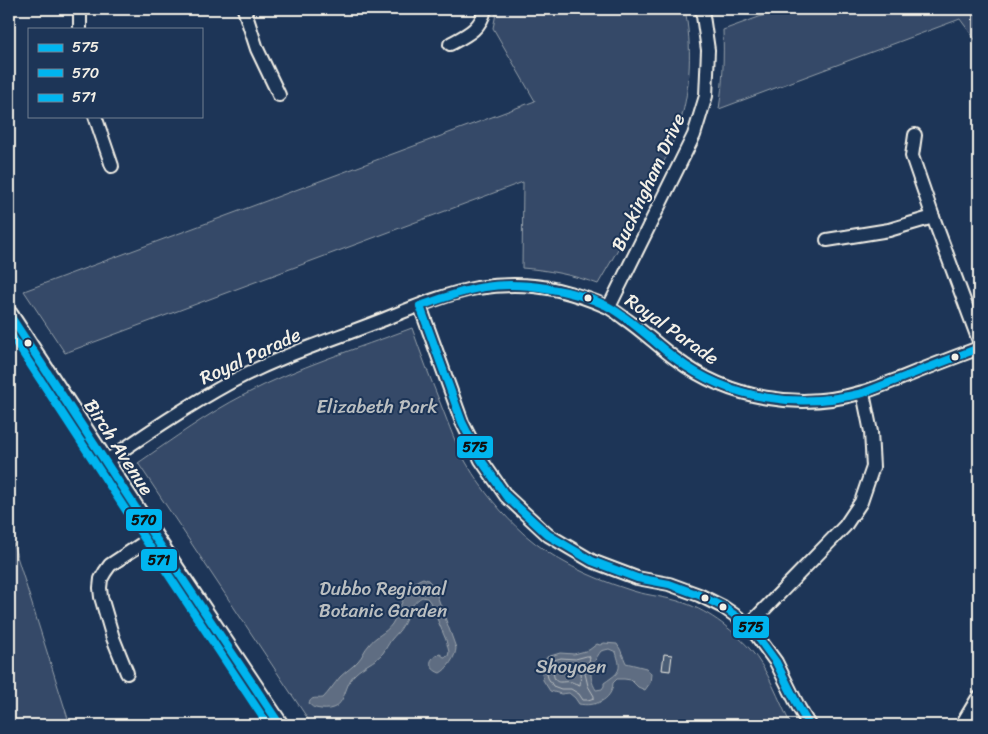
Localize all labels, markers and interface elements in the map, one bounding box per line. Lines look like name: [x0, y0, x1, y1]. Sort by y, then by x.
legend: [28, 28, 202, 118]
text: 575: [72, 34, 99, 60]
text: 570: [72, 60, 99, 86]
text: 571: [72, 84, 96, 110]
street label: Buckingham Drive: [602, 107, 695, 256]
street label: Royal Parade: [618, 284, 726, 374]
unlabelled marker: [583, 293, 593, 303]
street label: Royal Parade: [194, 318, 306, 394]
unlabelled marker: [23, 338, 33, 348]
unlabelled marker: [950, 352, 960, 362]
park label: Elizabeth Park: [316, 390, 439, 423]
street label: Birch Avenue: [75, 392, 163, 502]
line badge: 575: [456, 435, 494, 459]
text: 575: [462, 435, 488, 460]
line badge: 570: [125, 508, 163, 532]
text: 570: [131, 508, 157, 533]
line badge: 571: [140, 548, 178, 572]
text: 571: [148, 548, 170, 573]
park label: Dubbo Regional Botanic Garden: [319, 572, 447, 627]
unlabelled marker: [700, 593, 710, 603]
unlabelled marker: [718, 602, 728, 612]
line badge: 575: [732, 615, 770, 639]
text: 575: [738, 615, 764, 640]
park label: Shoyoen: [536, 650, 606, 683]

